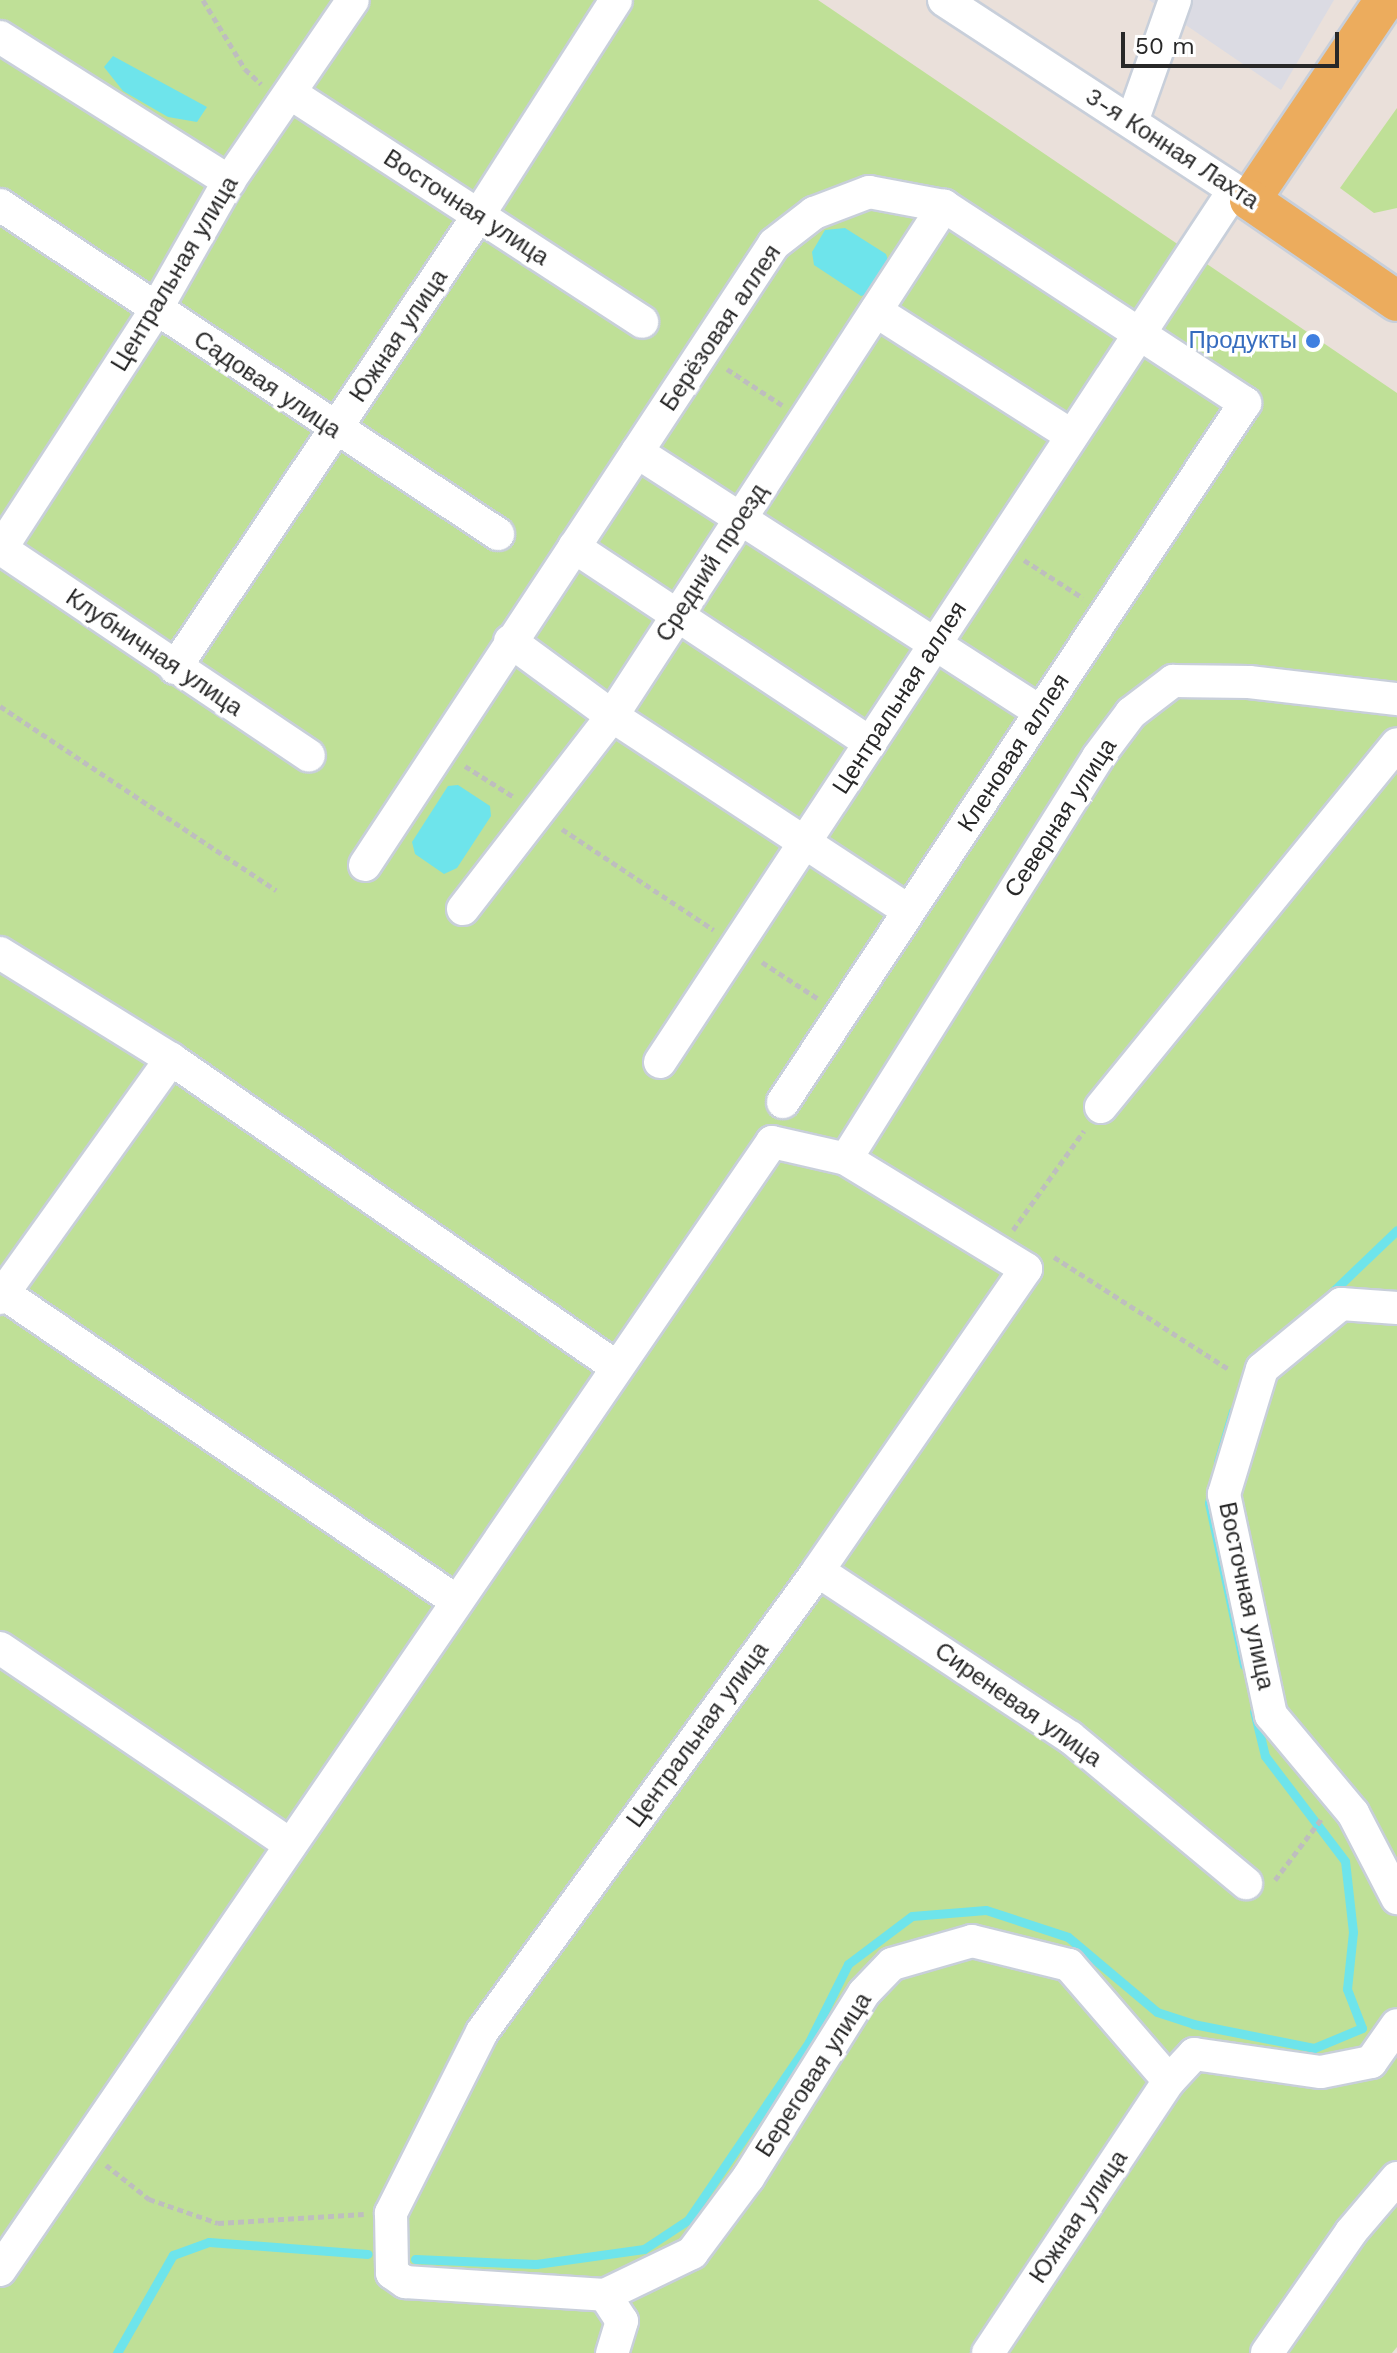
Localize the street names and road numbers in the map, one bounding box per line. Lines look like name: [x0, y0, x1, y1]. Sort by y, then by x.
street label: 3-я Конная Лахта: [1080, 82, 1264, 216]
street label: Восточная улица: [378, 144, 554, 272]
street label: Центральная улица: [105, 171, 245, 377]
street label: Берёзовая аллея: [655, 239, 787, 417]
street label: Южная улица: [344, 264, 454, 408]
street label: Садовая улица: [188, 325, 346, 445]
street label: Средний проезд: [650, 479, 774, 647]
street label: Клубничная улица: [60, 583, 248, 723]
street label: Центральная аллея: [827, 596, 973, 800]
street label: Кленовая аллея: [952, 669, 1076, 837]
street label: Северная улица: [999, 733, 1123, 903]
street label: Восточная улица: [1212, 1500, 1280, 1692]
street label: Центральная улица: [621, 1637, 775, 1833]
street label: Сиреневая улица: [929, 1637, 1107, 1773]
street label: Береговая улица: [750, 1987, 878, 2163]
street label: Южная улица: [1024, 2145, 1134, 2289]

